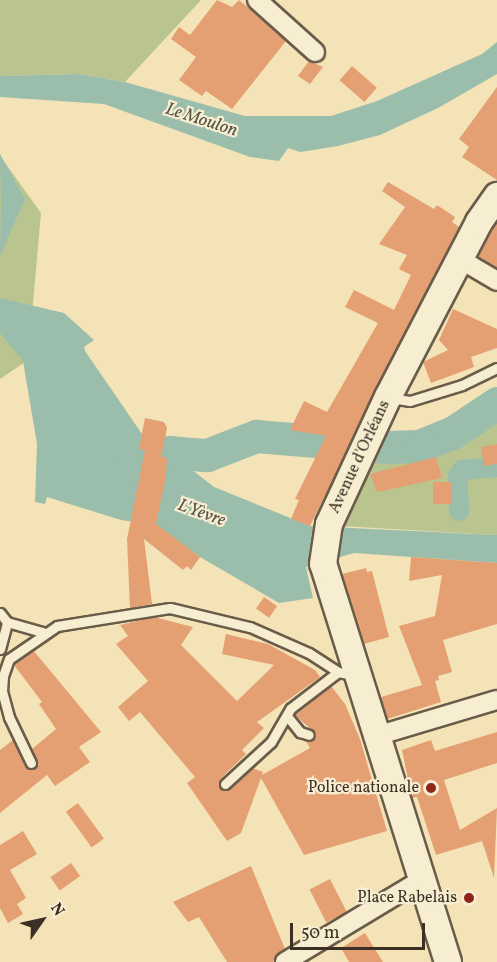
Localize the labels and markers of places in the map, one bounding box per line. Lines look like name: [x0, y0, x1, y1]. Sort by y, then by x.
place label: Police nationale: [308, 778, 419, 798]
marker: Police nationale: [424, 781, 438, 795]
place label: Place Rabelais: [357, 888, 457, 908]
marker: Place Rabelais: [462, 891, 476, 905]

